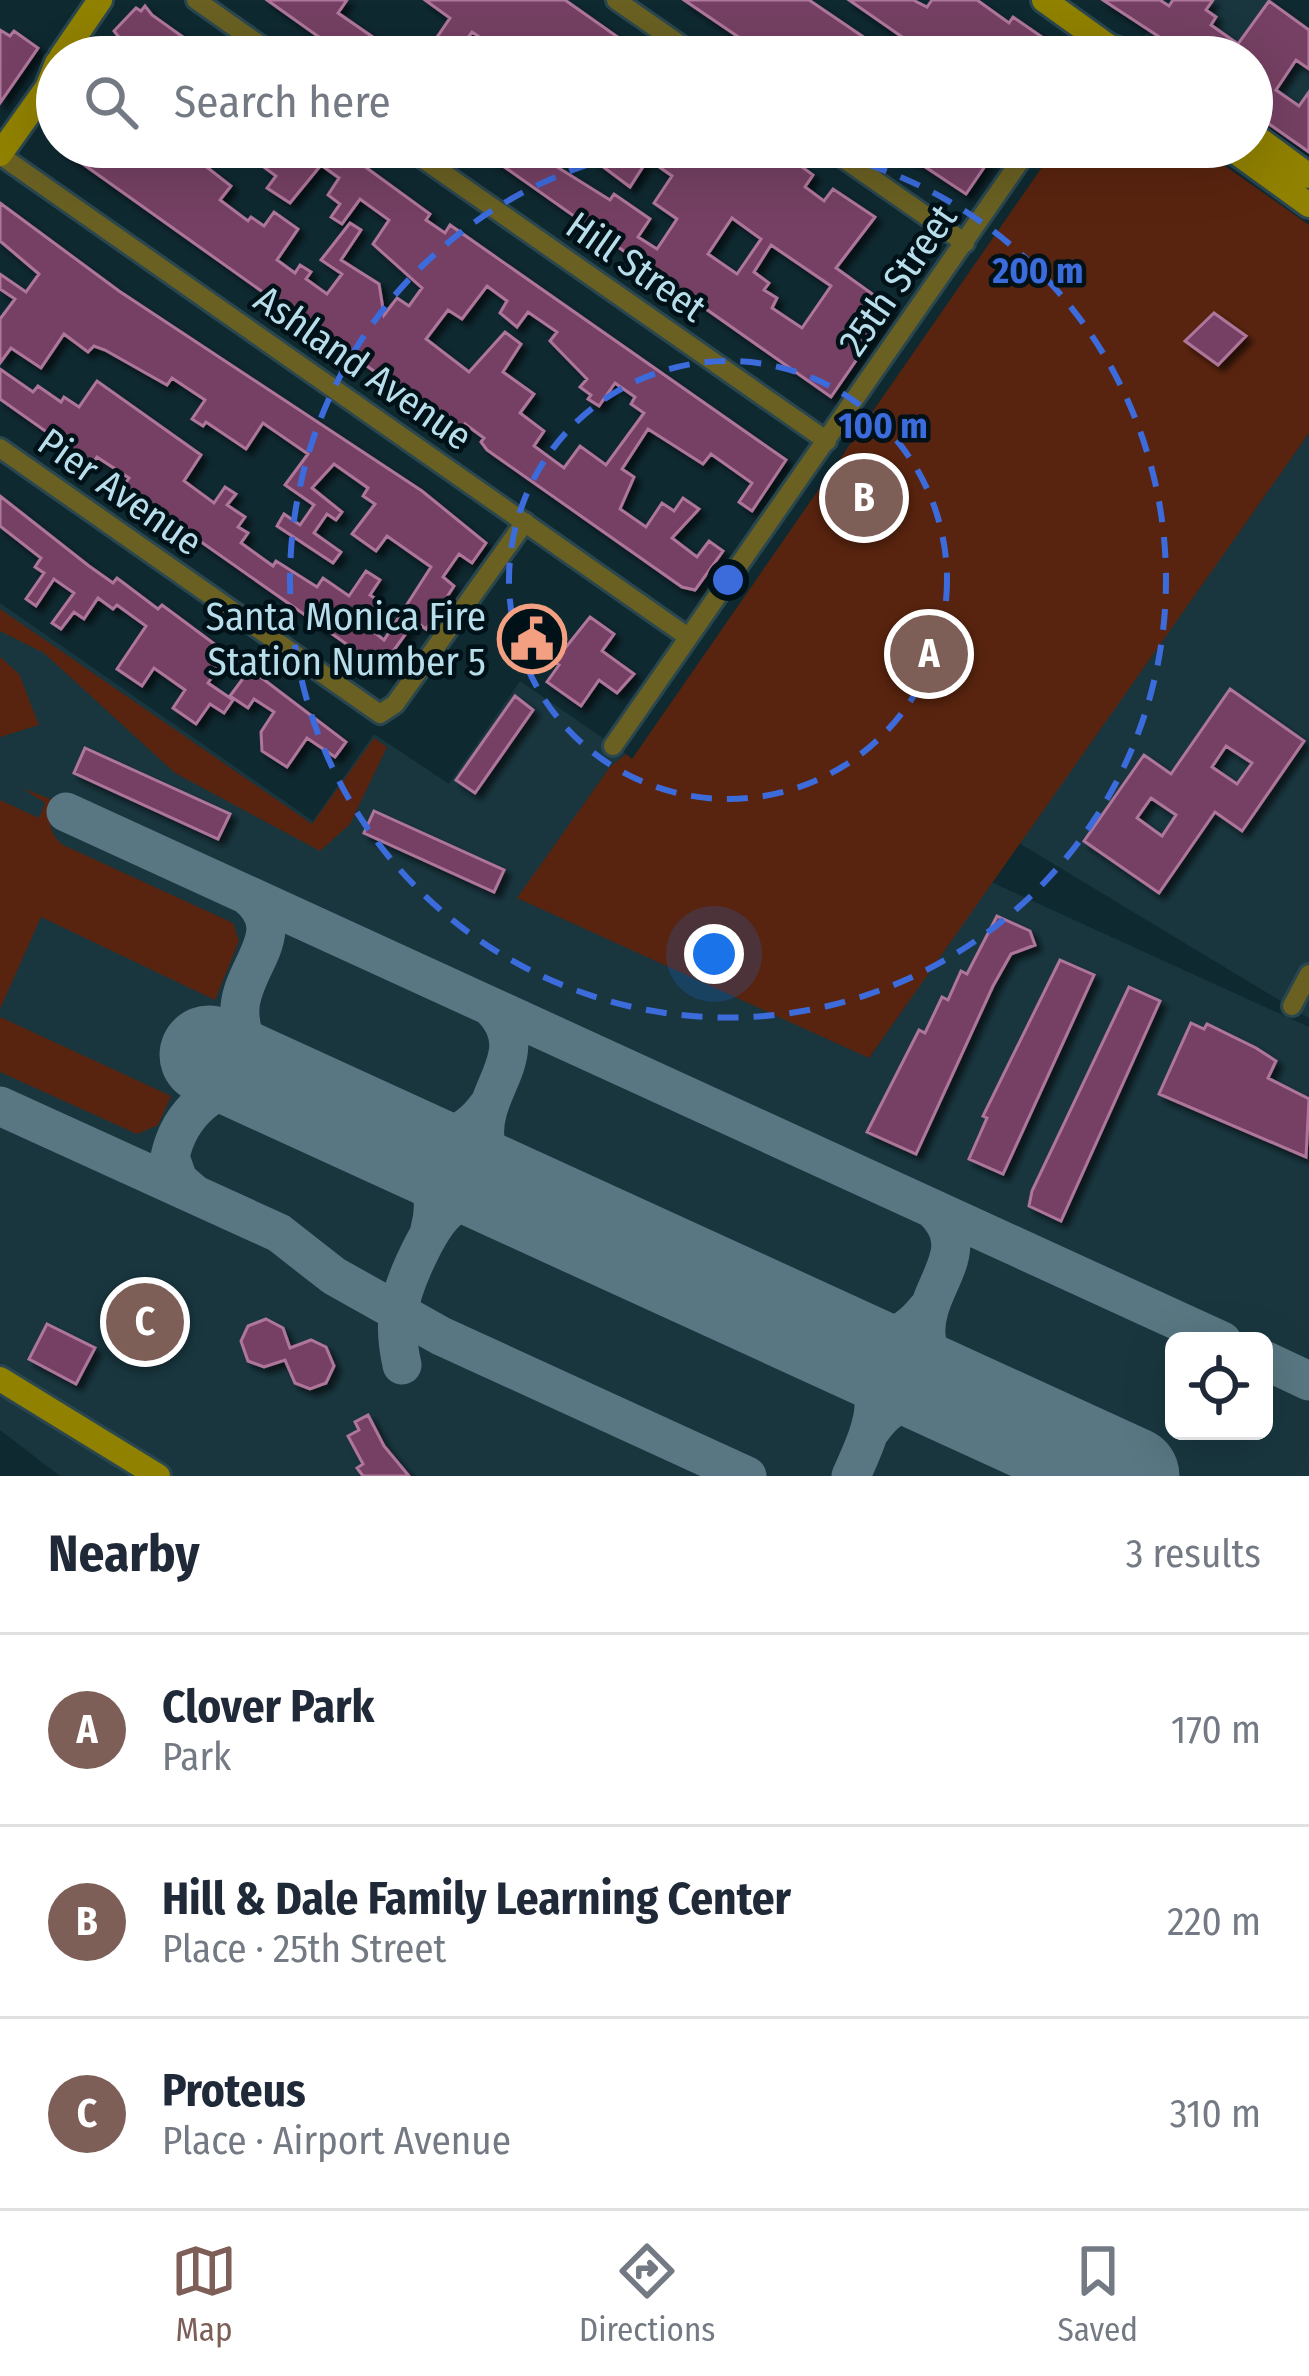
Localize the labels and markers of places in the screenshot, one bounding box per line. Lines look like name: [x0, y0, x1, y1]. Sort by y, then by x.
pin: B: [825, 453, 903, 543]
centre of rings: [707, 559, 749, 601]
place label: Santa Monica Fire Station Number 5: [206, 594, 486, 685]
public building icon: Santa Monica Fire Station Number 5: [497, 604, 567, 674]
pin: A: [890, 609, 968, 699]
pin: C: [106, 1277, 184, 1367]

